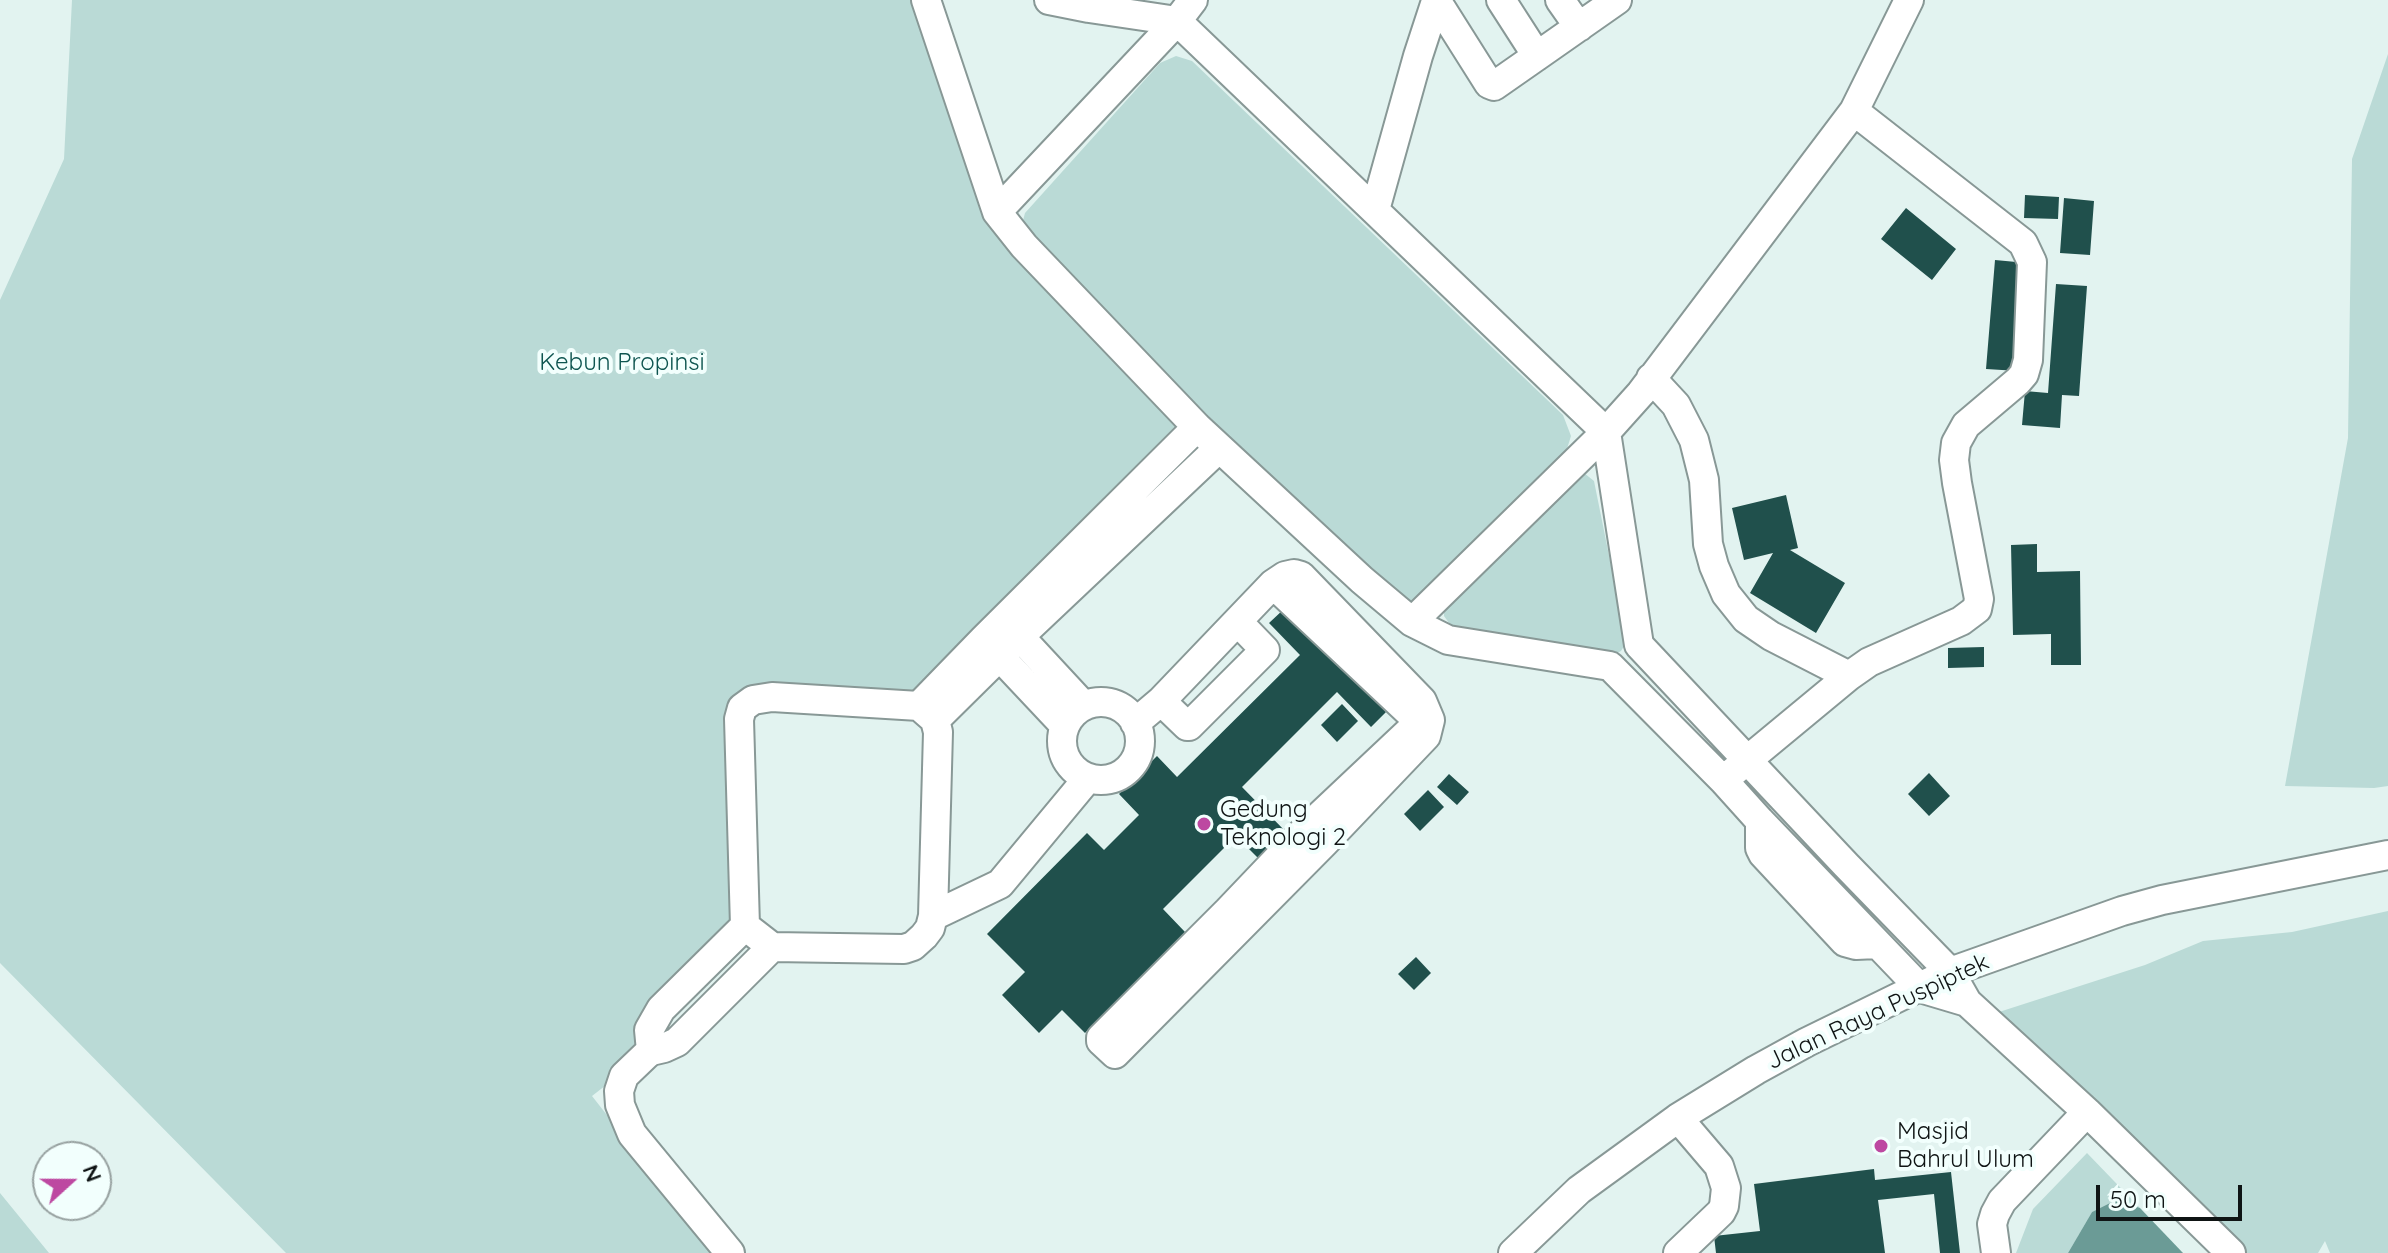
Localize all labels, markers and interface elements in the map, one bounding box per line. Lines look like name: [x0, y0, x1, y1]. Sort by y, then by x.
park label: Kebun Propinsi: [539, 349, 705, 377]
place label: Gedung Teknologi 2: [1220, 796, 1346, 852]
marker: Gedung Teknologi 2: [1195, 815, 1213, 833]
street label: Jalan Raya Puspiptek: [1762, 948, 1994, 1076]
place label: Masjid Bahrul Ulum: [1897, 1118, 2034, 1174]
marker: Masjid Bahrul Ulum: [1872, 1137, 1890, 1155]
north arrow: [32, 1141, 112, 1221]
text: N: [77, 1161, 109, 1186]
scale bar: [2100, 1169, 2246, 1219]
text: 50 m: [2110, 1184, 2166, 1214]

